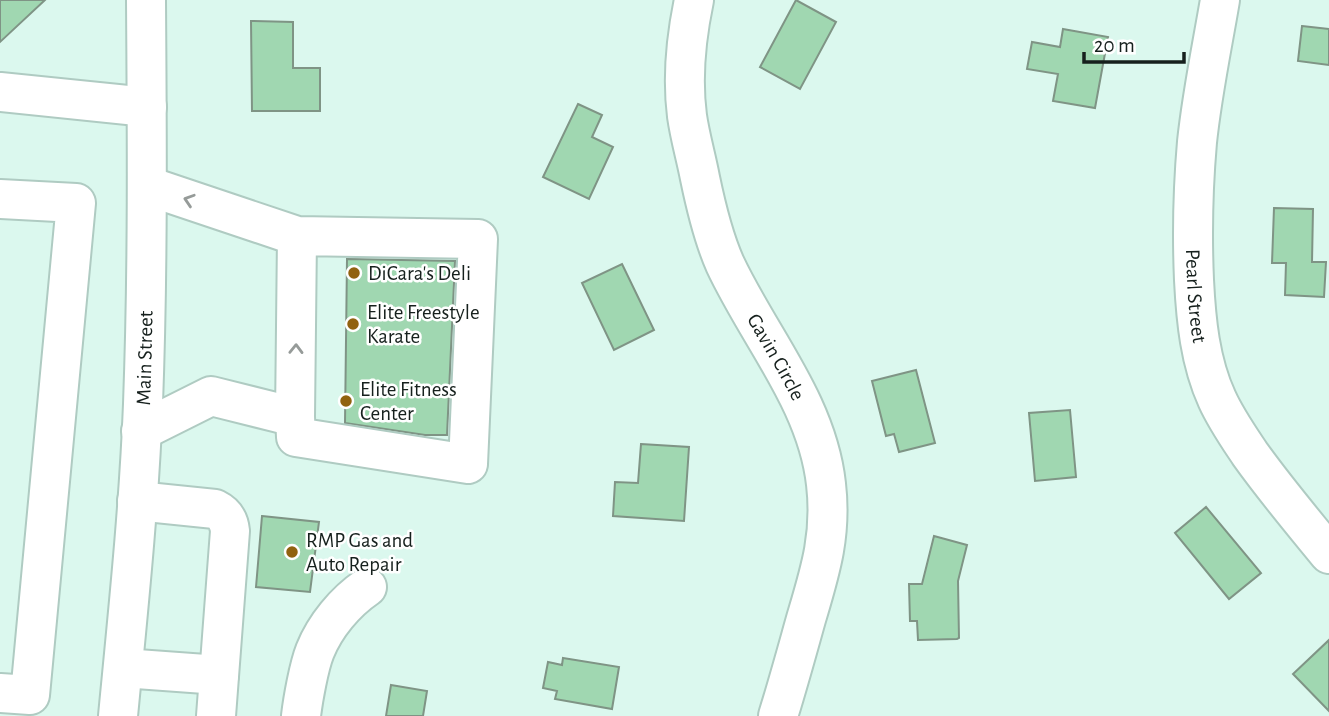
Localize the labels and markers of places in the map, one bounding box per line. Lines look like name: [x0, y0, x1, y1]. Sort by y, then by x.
place label: DiCara's Deli: [368, 263, 471, 284]
marker: DiCara's Deli: [346, 265, 362, 281]
place label: Elite Freestyle Karate: [367, 302, 480, 347]
marker: Elite Freestyle Karate: [345, 316, 361, 332]
place label: Elite Fitness Center: [360, 379, 457, 424]
marker: Elite Fitness Center: [338, 393, 354, 409]
place label: RMP Gas and Auto Repair: [306, 530, 413, 575]
marker: RMP Gas and Auto Repair: [284, 544, 300, 560]

